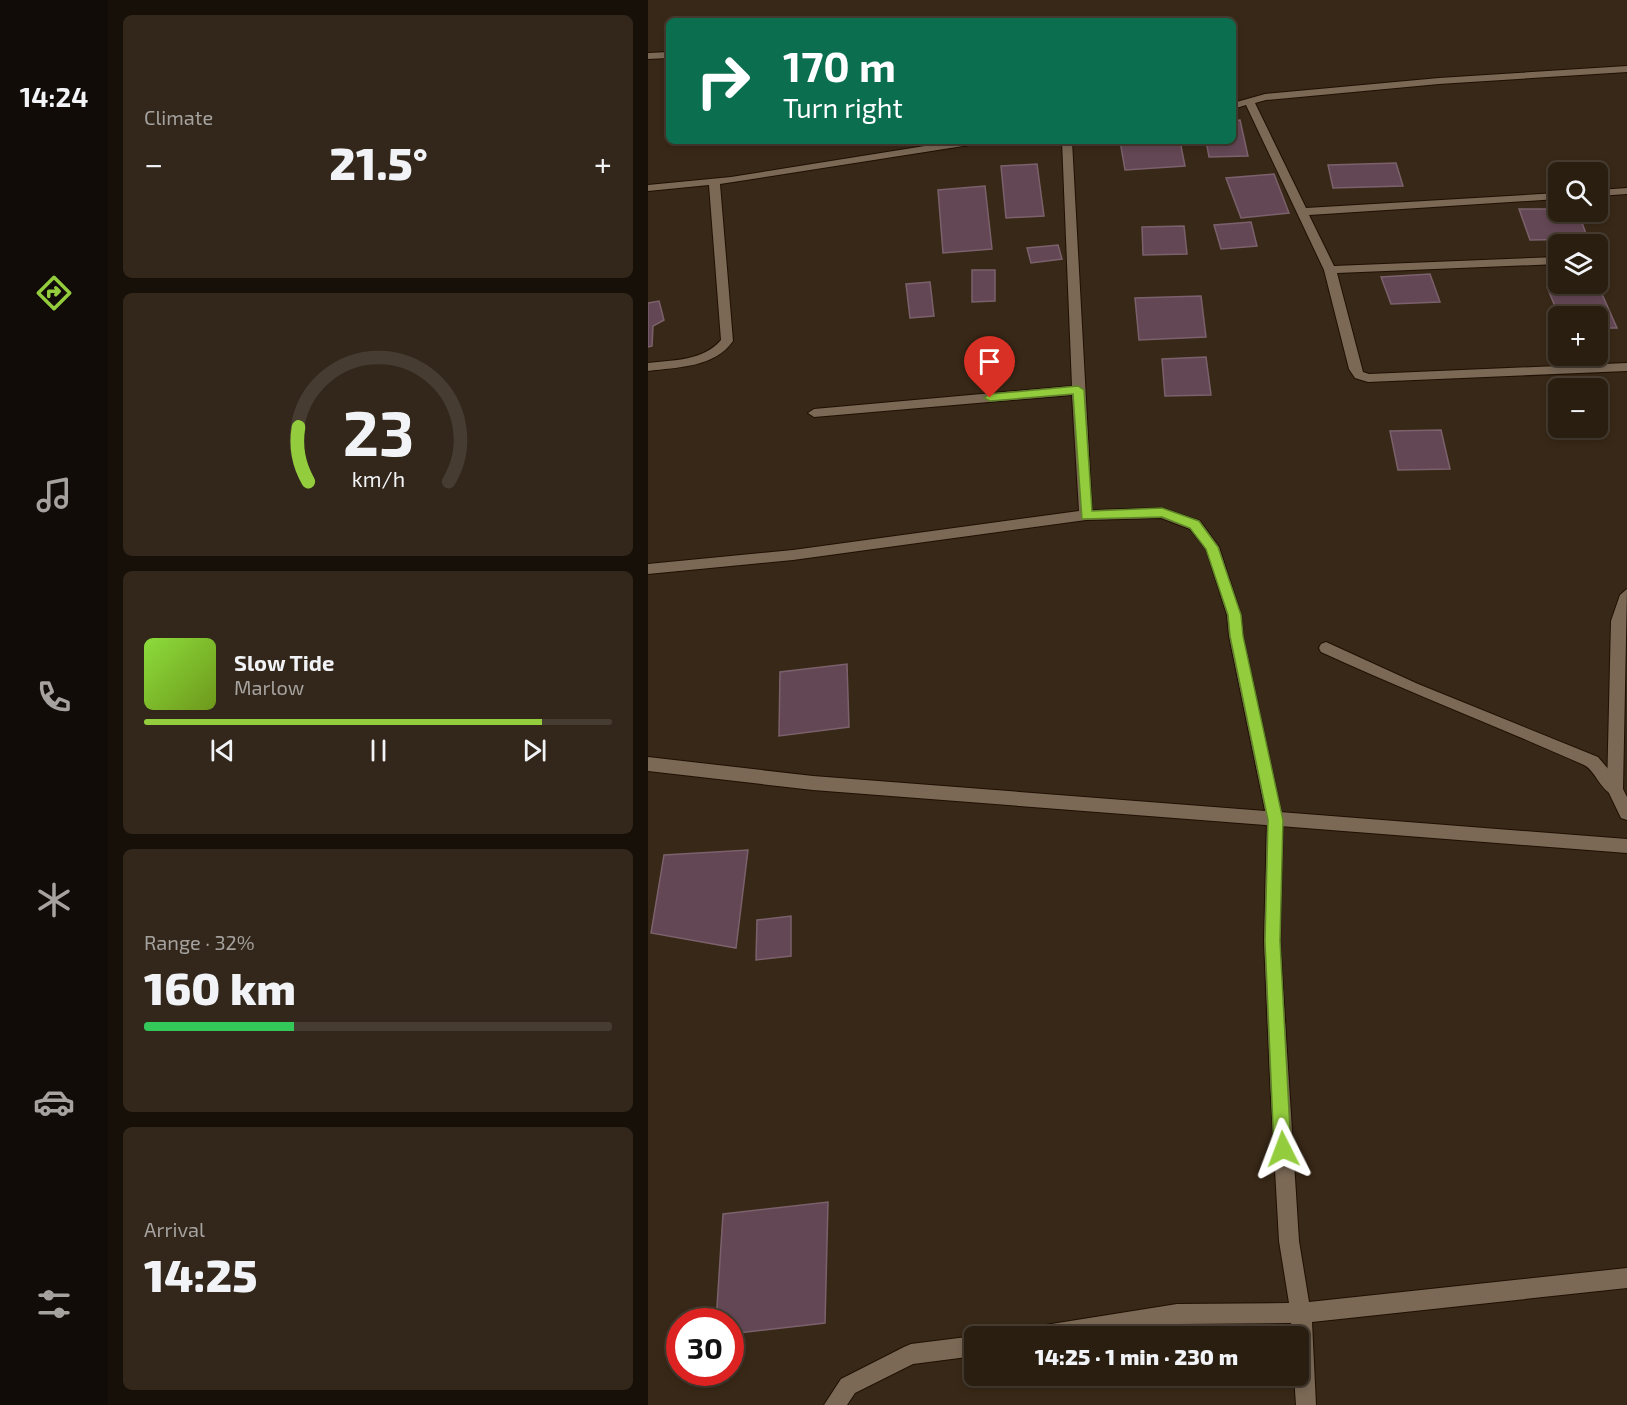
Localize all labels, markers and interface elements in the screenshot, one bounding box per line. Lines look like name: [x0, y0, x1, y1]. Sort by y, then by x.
text: 170 m: [783, 40, 896, 90]
icon: right: [684, 42, 762, 120]
text: 14:24: [20, 80, 88, 112]
text: Turn right: [783, 91, 903, 123]
text: Climate: [144, 105, 213, 129]
text: 21.5°: [329, 135, 428, 189]
text: −: [144, 143, 163, 183]
text: +: [594, 143, 612, 183]
map controls: [1548, 162, 1608, 438]
button: search: [1548, 162, 1608, 222]
button: layers: [1548, 234, 1608, 294]
icon: directions: [33, 272, 75, 314]
button: +: [1548, 306, 1608, 366]
pin: [964, 336, 1015, 398]
icon: arrive: [973, 345, 1006, 378]
button: −: [1548, 378, 1608, 438]
text: 23: [342, 394, 414, 469]
text: km/h: [351, 466, 405, 491]
icon: music: [33, 474, 75, 516]
text: Slow Tide: [234, 649, 334, 675]
text: Marlow: [234, 675, 304, 699]
icon: phone: [33, 676, 75, 718]
icon: previous: [206, 734, 239, 767]
icon: pause: [362, 734, 395, 767]
icon: next: [518, 734, 551, 767]
icon: climate: [33, 879, 75, 921]
text: Range · 32%: [144, 930, 255, 954]
text: 160 km: [144, 960, 296, 1014]
icon: car: [33, 1081, 75, 1123]
position arrow: [1251, 1117, 1315, 1181]
text: Arrival: [144, 1217, 205, 1241]
text: 14:25: [144, 1247, 257, 1301]
icon: filters: [33, 1283, 75, 1325]
speed limit sign: 30: [666, 1308, 744, 1386]
text: 14:25 · 1 min · 230 m: [1035, 1343, 1238, 1369]

